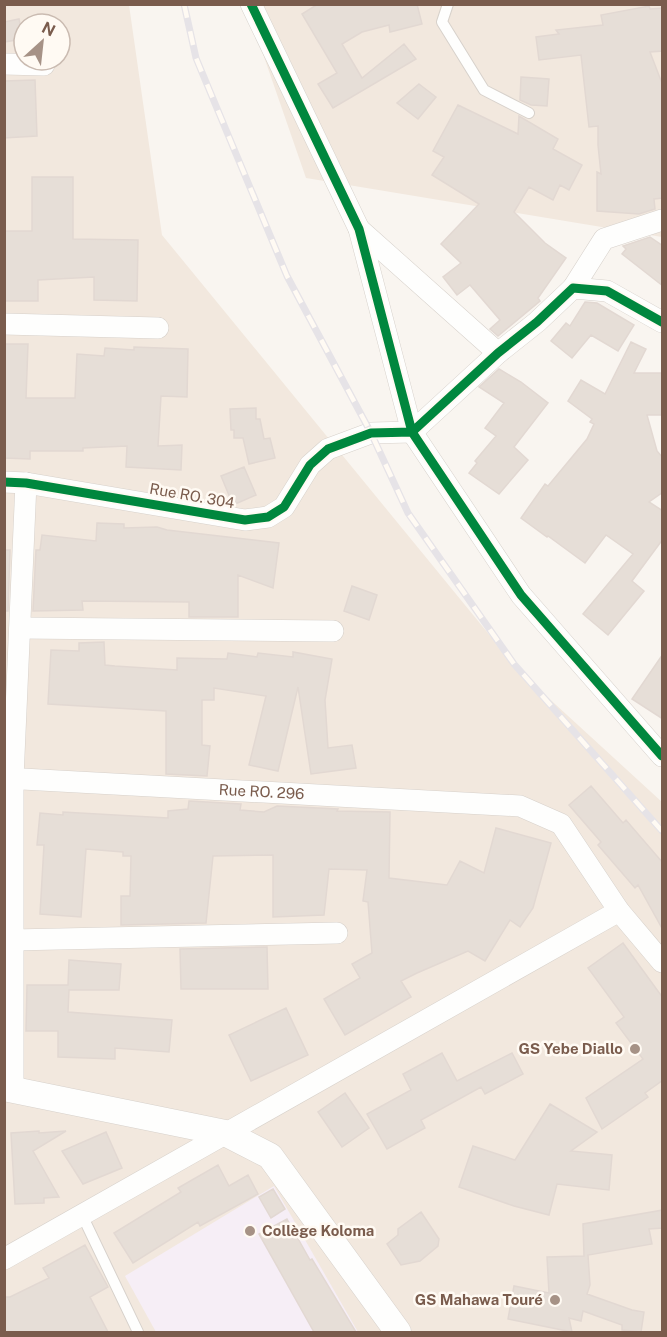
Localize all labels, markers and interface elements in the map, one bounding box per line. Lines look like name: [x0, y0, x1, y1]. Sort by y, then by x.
north arrow: [12, 12, 72, 72]
text: N: [39, 18, 58, 40]
street label: Rue RO. 304: [148, 480, 236, 511]
street label: Rue RO. 296: [218, 781, 305, 802]
place label: GS Yebe Diallo: [518, 1040, 623, 1057]
marker: GS Yebe Diallo: [628, 1042, 642, 1056]
place label: Collège Koloma: [262, 1222, 374, 1239]
marker: Collège Koloma: [243, 1224, 257, 1238]
place label: GS Mahawa Touré: [415, 1291, 543, 1308]
marker: GS Mahawa Touré: [548, 1293, 562, 1307]

